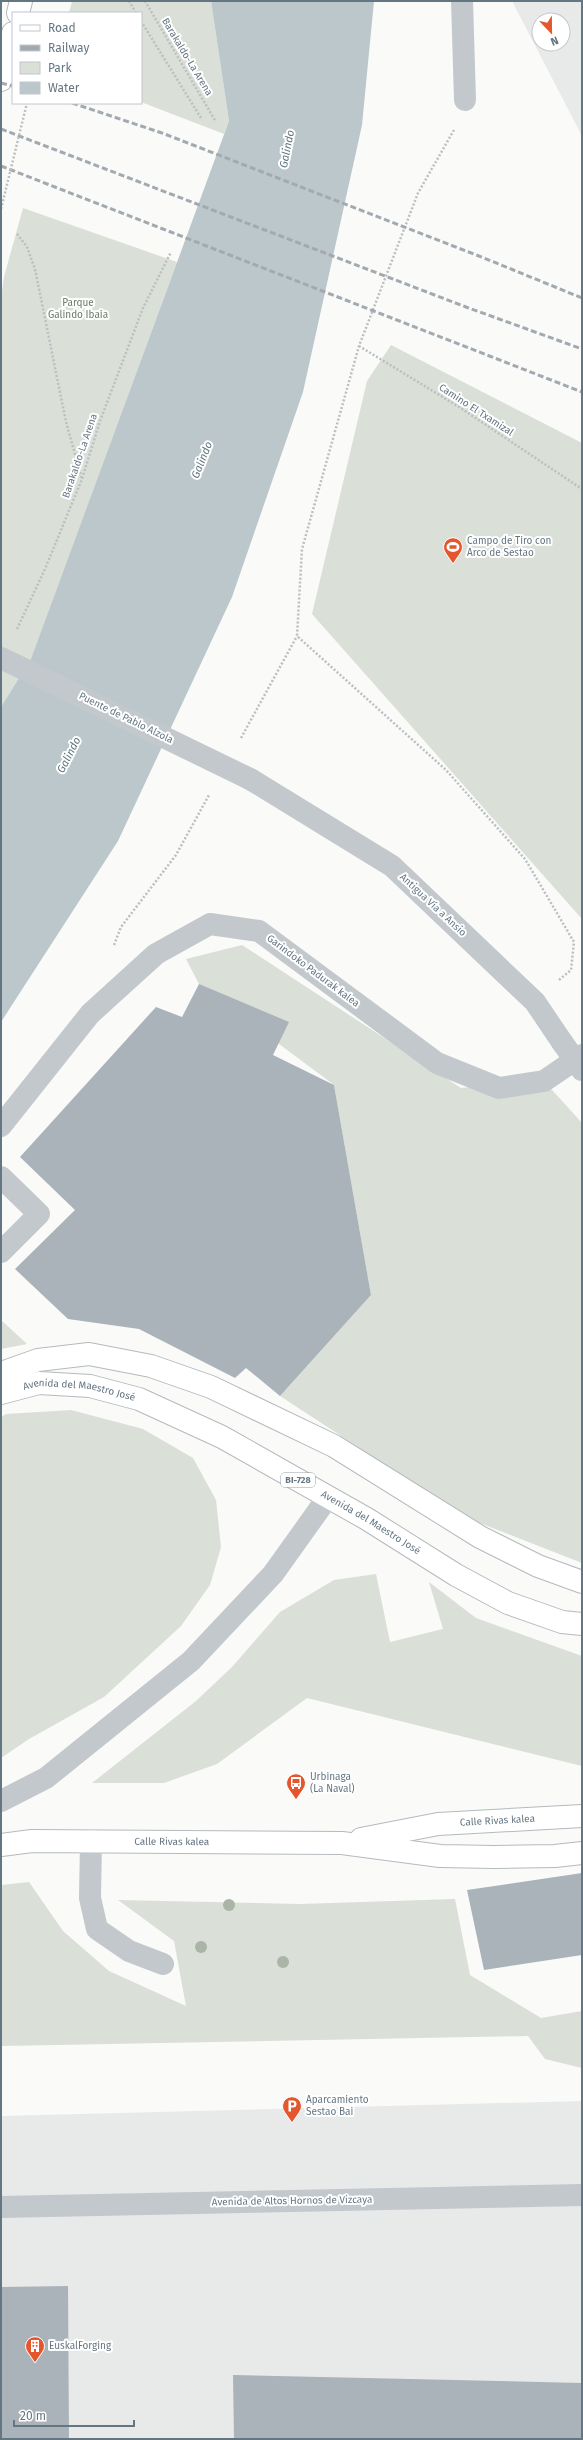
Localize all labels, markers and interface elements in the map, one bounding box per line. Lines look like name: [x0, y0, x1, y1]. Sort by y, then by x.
legend: [12, 12, 142, 104]
north arrow: [531, 12, 571, 52]
street label: Barakaldo-La Arena: [159, 16, 215, 98]
text: Road: [48, 21, 76, 35]
text: N: [549, 33, 560, 48]
text: Railway: [48, 41, 89, 55]
text: Park: [48, 61, 72, 75]
text: Water: [48, 81, 80, 95]
water label: Galindo: [277, 129, 297, 169]
park label: Parque Galindo Ibaia: [48, 297, 108, 321]
street label: Camino El Txamizal: [437, 381, 516, 439]
street label: Barakaldo-La Arena: [60, 412, 100, 500]
water label: Galindo: [189, 440, 215, 480]
place label: Campo de Tiro con Arco de Sestao: [467, 535, 551, 559]
sports icon: Campo de Tiro con Arco de Sestao: [442, 536, 464, 564]
street label: Puente de Pablo Alzola: [77, 690, 175, 746]
water label: Galindo: [54, 735, 84, 775]
street label: Antigua Vía a Ansio: [397, 870, 470, 939]
street label: Garindoko Padurak kalea: [264, 932, 362, 1010]
street label: Avenida del Maestro José: [22, 1377, 137, 1404]
road number: BI-728: [281, 1473, 315, 1487]
street label: Avenida del Maestro José: [319, 1488, 423, 1557]
place label: Urbinaga (La Naval): [310, 1771, 355, 1795]
bus stop icon: Urbinaga (La Naval): [285, 1772, 307, 1800]
street label: Calle Rivas kalea: [460, 1813, 535, 1829]
street label: Calle Rivas kalea: [134, 1836, 209, 1848]
place label: Aparcamiento Sestao Bai: [306, 2094, 369, 2118]
parking icon: Aparcamiento Sestao Bai: [281, 2095, 303, 2123]
street label: Avenida de Altos Hornos de Vizcaya: [212, 2194, 372, 2208]
building icon: EuskalForging: [24, 2335, 46, 2363]
place label: EuskalForging: [49, 2340, 112, 2352]
scale bar: [14, 2402, 134, 2428]
text: 20 m: [20, 2409, 46, 2423]

